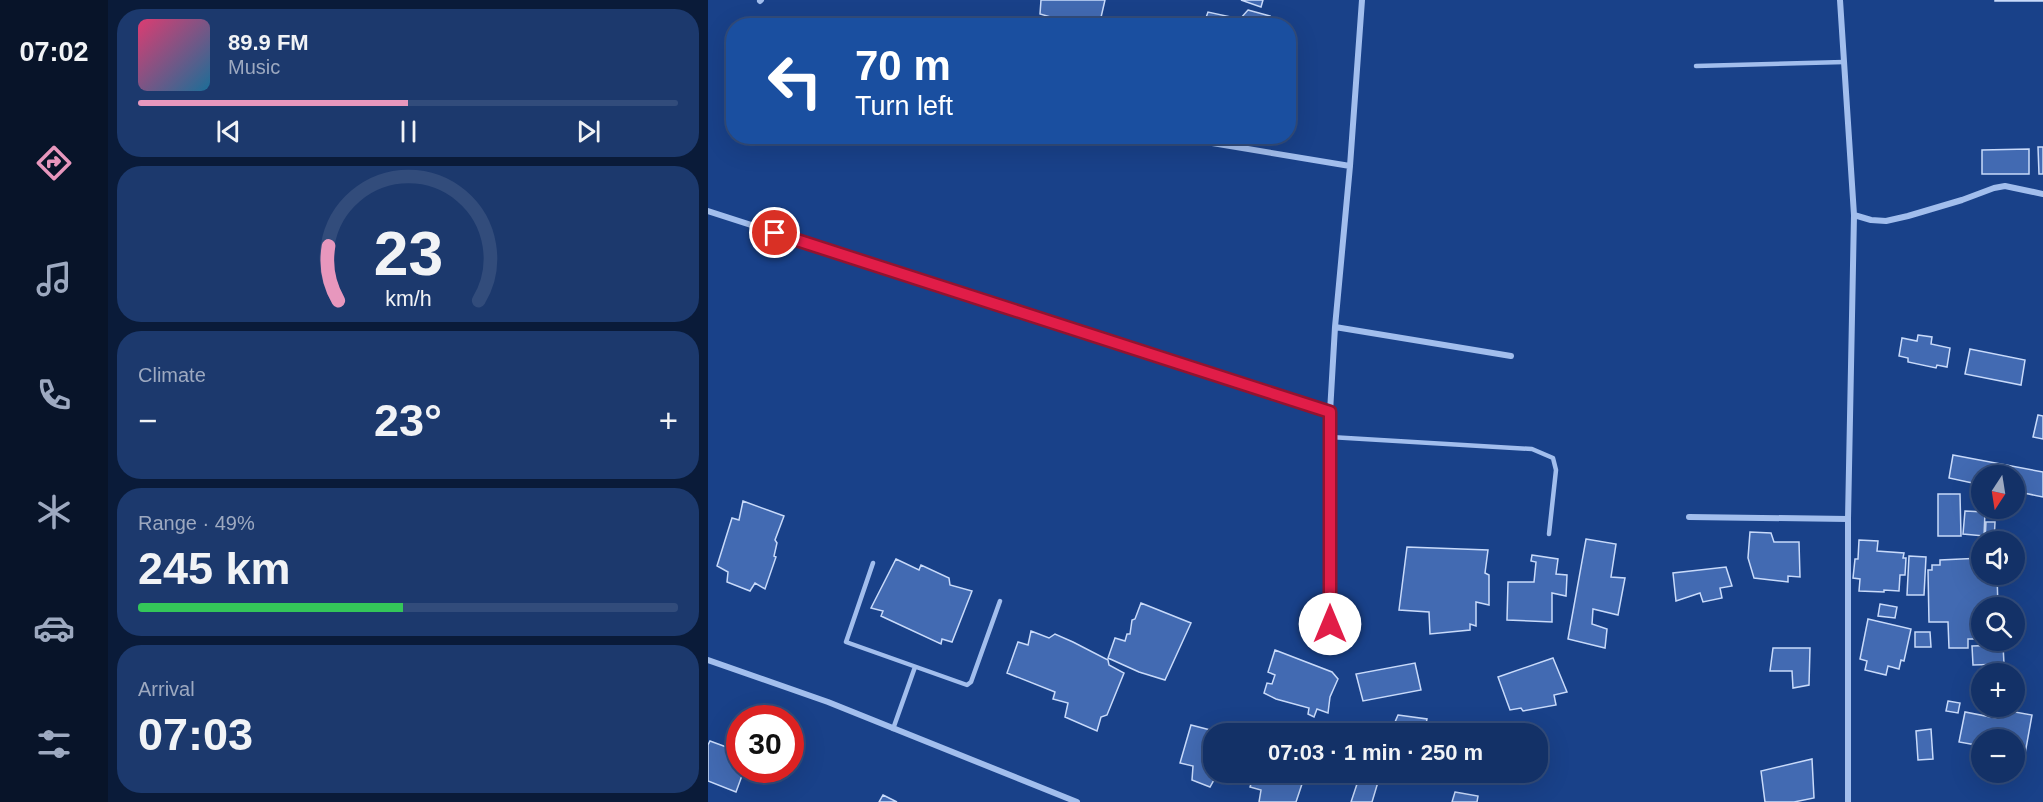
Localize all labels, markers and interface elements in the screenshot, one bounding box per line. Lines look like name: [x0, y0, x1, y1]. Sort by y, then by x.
text: 89.9 FM: [228, 30, 309, 55]
text: 07:02: [19, 37, 89, 67]
icon: left: [756, 42, 834, 120]
text: 70 m: [855, 42, 951, 89]
text: Music: [228, 56, 280, 78]
text: Turn left: [855, 91, 953, 121]
icon: previous: [212, 115, 245, 148]
icon: pause: [392, 115, 425, 148]
icon: next: [572, 115, 605, 148]
icon: directions: [33, 142, 75, 184]
pin: [749, 207, 800, 258]
icon: arrive: [758, 216, 791, 249]
text: 23: [373, 219, 443, 288]
icon: music: [33, 258, 75, 300]
text: km/h: [385, 287, 431, 311]
text: Climate: [138, 364, 206, 386]
icon: phone: [33, 374, 75, 416]
text: 23°: [374, 395, 442, 446]
text: −: [138, 402, 157, 439]
text: +: [659, 402, 678, 439]
north arrow: [1971, 465, 2025, 519]
map controls: [1971, 465, 2025, 783]
icon: climate: [33, 491, 75, 533]
text: Range · 49%: [138, 512, 255, 534]
button: sound: [1971, 531, 2025, 585]
text: 245 km: [138, 543, 291, 594]
position arrow: [1298, 592, 1362, 656]
button: search: [1971, 597, 2025, 651]
icon: car: [33, 607, 75, 649]
button: +: [1971, 663, 2025, 717]
text: Arrival: [138, 678, 195, 700]
speed limit sign: 30: [726, 705, 804, 783]
text: 07:03: [138, 709, 253, 760]
icon: filters: [33, 723, 75, 765]
button: −: [1971, 729, 2025, 783]
text: 07:03 · 1 min · 250 m: [1268, 740, 1483, 765]

